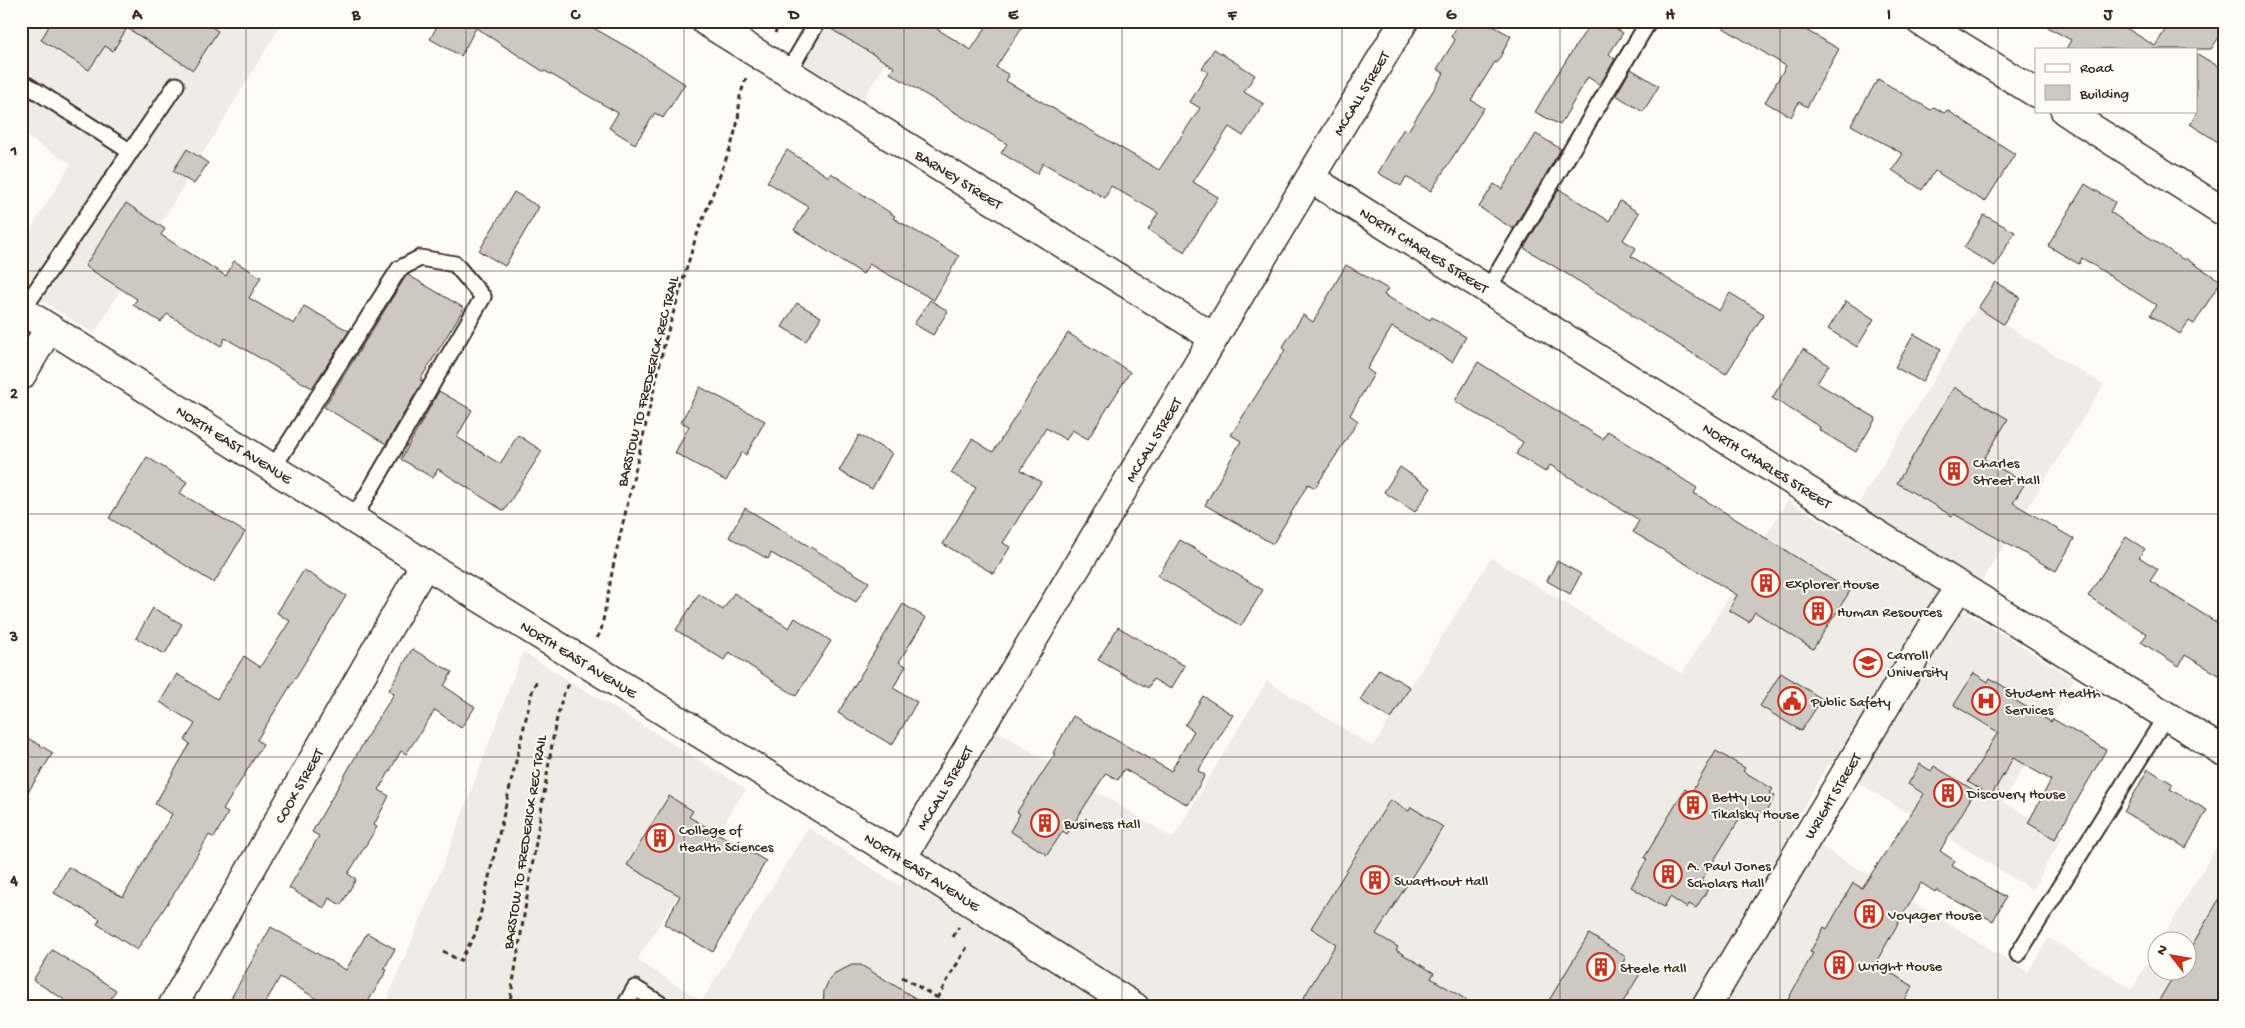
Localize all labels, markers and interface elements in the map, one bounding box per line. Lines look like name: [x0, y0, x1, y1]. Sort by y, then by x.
text: A: [131, 7, 143, 26]
text: B: [351, 7, 361, 26]
text: C: [570, 7, 581, 26]
text: D: [787, 7, 800, 26]
text: E: [1008, 7, 1019, 26]
text: F: [1227, 7, 1238, 26]
text: G: [1446, 7, 1457, 26]
text: H: [1665, 7, 1675, 26]
text: I: [1887, 7, 1891, 26]
text: J: [2103, 7, 2114, 26]
street label: MCCALL STREET: [1330, 48, 1395, 140]
legend: [2035, 48, 2198, 112]
text: Road: [2080, 60, 2114, 78]
text: Building: [2079, 86, 2129, 104]
text: 1: [10, 143, 17, 162]
street label: BARNEY STREET: [910, 146, 1006, 215]
street label: NORTH CHARLES STREET: [1356, 204, 1492, 299]
street label: BARSTOW TO FREDERICK REC TRAIL: [614, 274, 684, 490]
text: 2: [10, 386, 18, 405]
street label: MCCALL STREET: [1123, 394, 1188, 486]
street label: NORTH EAST AVENUE: [172, 403, 295, 489]
street label: NORTH CHARLES STREET: [1699, 420, 1835, 515]
place label: Charles Street Hall: [1973, 455, 2040, 490]
building icon: Charles Street Hall: [1939, 456, 1969, 486]
building icon: Explorer House: [1751, 568, 1781, 598]
place label: Explorer House: [1785, 576, 1880, 594]
building icon: Human Resources: [1803, 596, 1833, 626]
place label: Human Resources: [1837, 604, 1942, 622]
street label: NORTH EAST AVENUE: [516, 618, 640, 704]
text: 3: [9, 629, 18, 648]
place label: Carroll University: [1887, 647, 1949, 682]
school or university icon: Carroll University: [1853, 648, 1883, 678]
place label: Student Health Services: [2005, 685, 2101, 720]
public building icon: Public Safety: [1777, 686, 1807, 716]
hospital icon: Student Health Services: [1971, 686, 2001, 716]
place label: Public Safety: [1810, 694, 1891, 712]
street label: BARSTOW TO FREDERICK REC TRAIL: [500, 733, 552, 952]
street label: MCCALL STREET: [914, 742, 979, 834]
street label: COOK STREET: [272, 745, 329, 827]
street label: WRIGHT STREET: [1801, 750, 1867, 843]
building icon: Discovery House: [1933, 778, 1963, 808]
place label: Discovery House: [1966, 786, 2066, 804]
place label: Betty Lou Tikalsky House: [1711, 789, 1799, 824]
building icon: Betty Lou Tikalsky House: [1678, 790, 1708, 820]
building icon: Business Hall: [1030, 808, 1060, 838]
place label: Business Hall: [1063, 816, 1140, 834]
place label: College of Health Sciences: [679, 822, 774, 857]
building icon: College of Health Sciences: [645, 823, 675, 853]
street label: NORTH EAST AVENUE: [860, 830, 983, 917]
place label: A. Paul Jones Scholars Hall: [1687, 858, 1771, 893]
building icon: A. Paul Jones Scholars Hall: [1653, 859, 1683, 889]
building icon: Swarthout Hall: [1360, 865, 1390, 895]
text: 4: [9, 873, 18, 892]
place label: Swarthout Hall: [1394, 873, 1488, 891]
building icon: Voyager House: [1854, 899, 1884, 929]
place label: Voyager House: [1887, 907, 1982, 925]
north arrow: [2148, 930, 2198, 980]
text: N: [2153, 942, 2173, 959]
building icon: Wright House: [1824, 950, 1854, 980]
building icon: Steele Hall: [1586, 952, 1616, 982]
place label: Wright House: [1858, 958, 1942, 976]
place label: Steele Hall: [1620, 960, 1687, 978]

